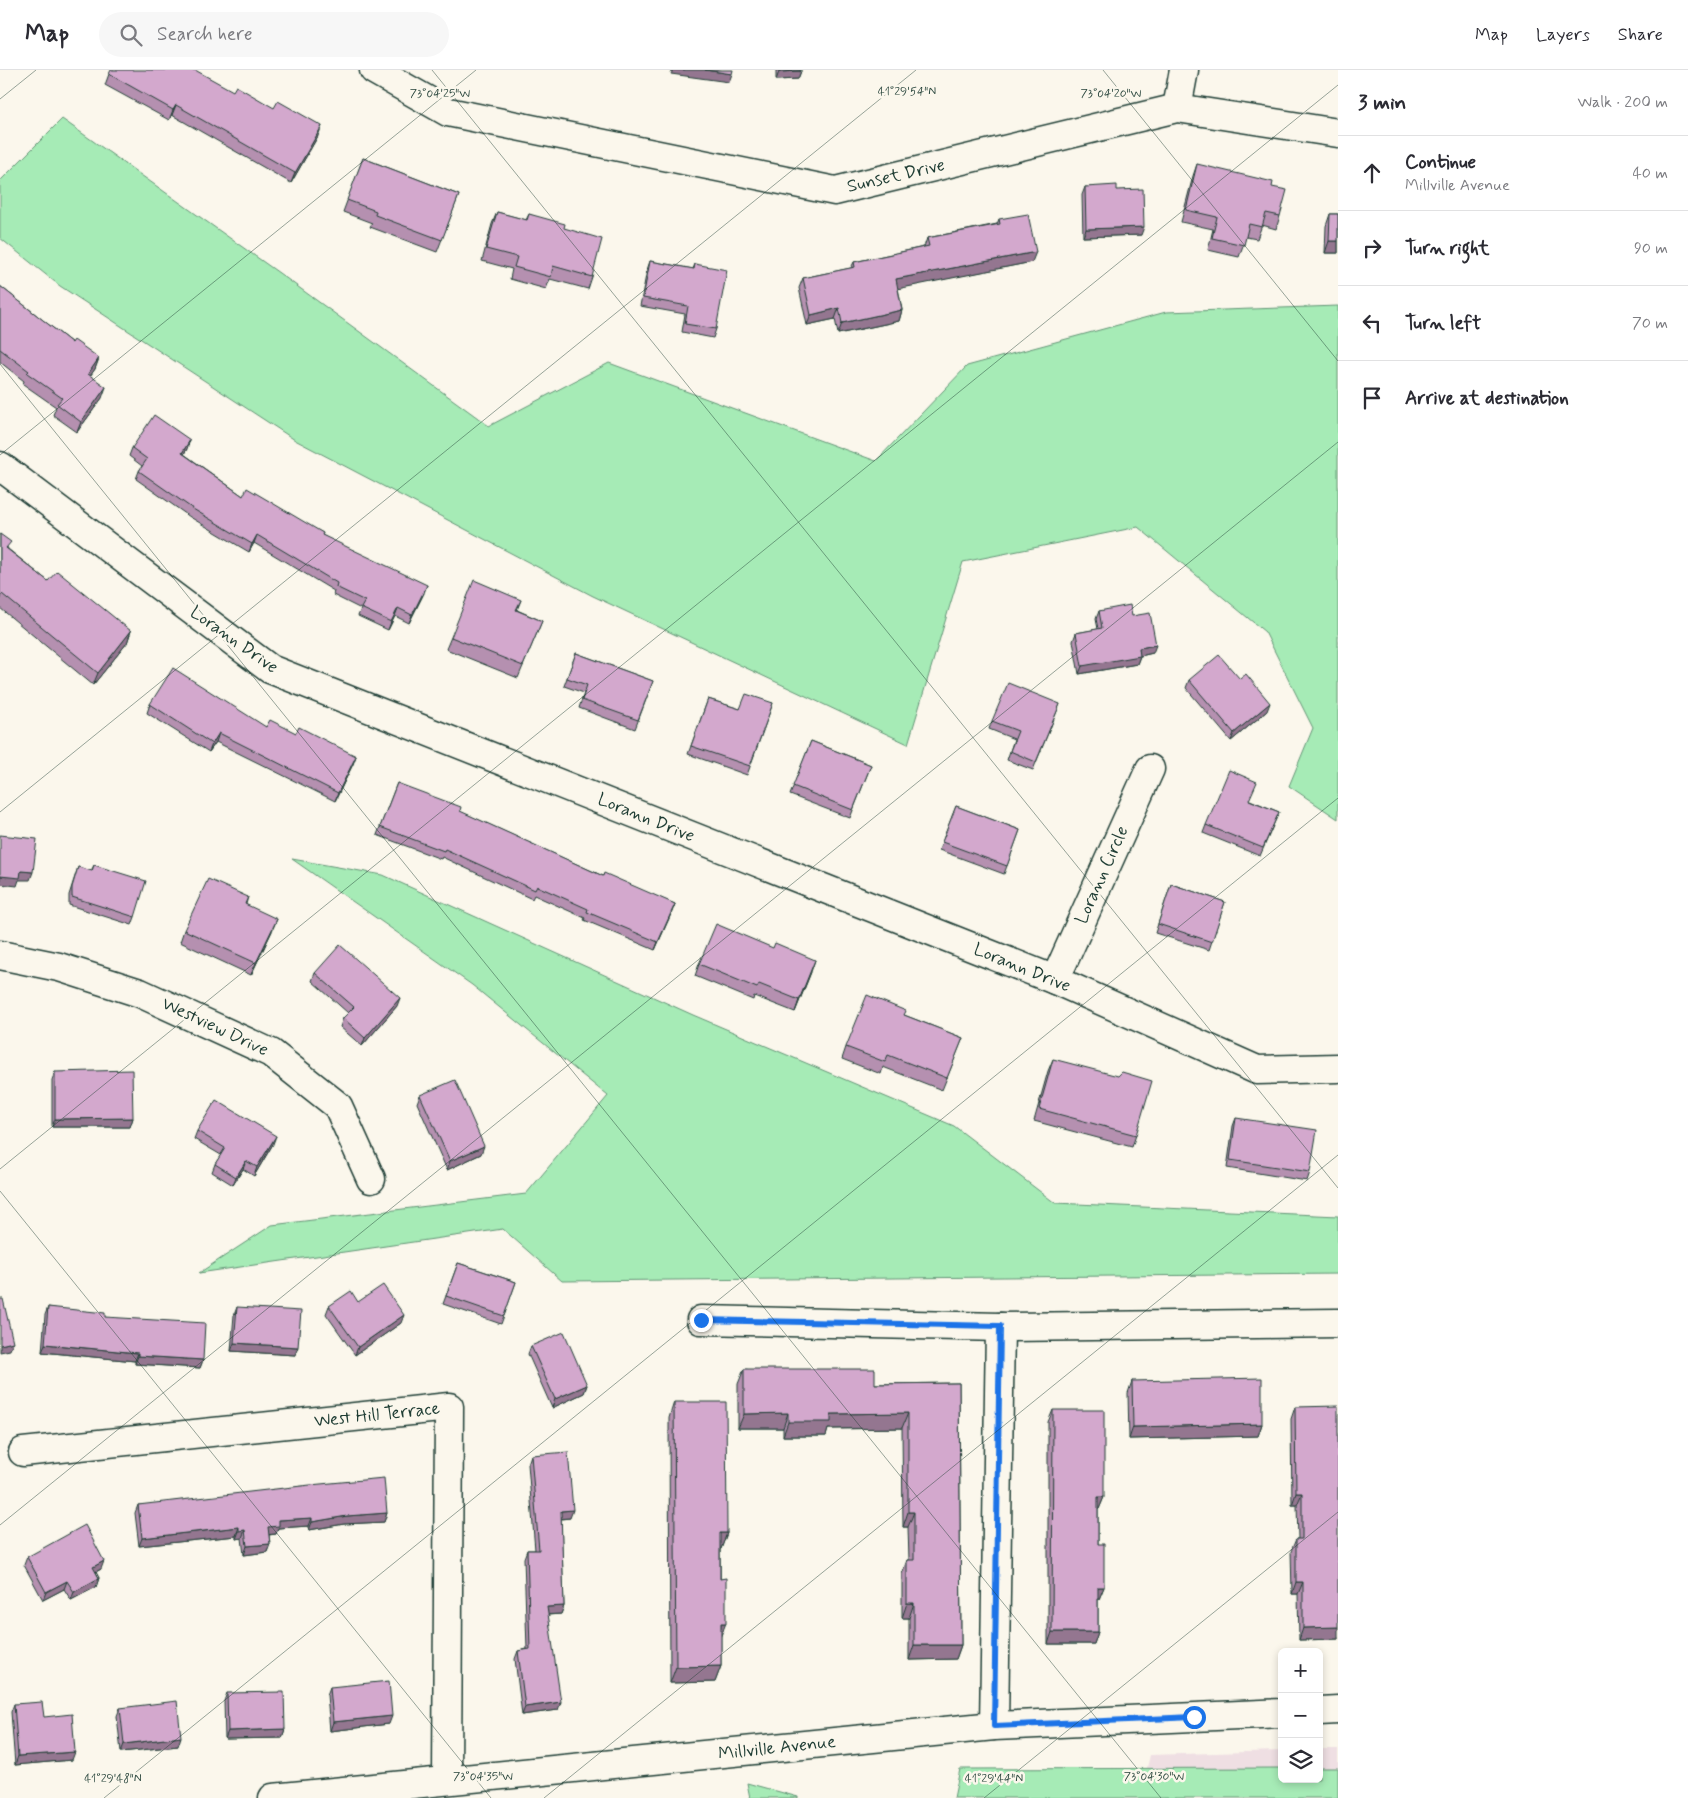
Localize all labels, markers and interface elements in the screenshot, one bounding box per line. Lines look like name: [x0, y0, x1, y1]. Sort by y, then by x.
search box: [99, 12, 449, 57]
text: Map: [25, 19, 69, 50]
icon: search: [117, 21, 145, 49]
text: Search here: [157, 22, 253, 47]
text: Map: [1475, 23, 1508, 47]
text: Layers: [1536, 23, 1590, 47]
text: Share: [1618, 23, 1663, 47]
text: 41°29'54"N: [878, 84, 936, 100]
text: 73°04'25"W: [410, 86, 470, 102]
text: 73°04'20"W: [1081, 86, 1142, 102]
text: 3 min: [1358, 89, 1406, 117]
text: Walk · 200 m: [1577, 92, 1668, 113]
text: Continue: [1405, 150, 1476, 175]
street label: Sunset Drive: [845, 153, 947, 199]
icon: ahead: [1358, 159, 1386, 187]
text: 40 m: [1632, 163, 1668, 184]
text: Millville Avenue: [1405, 175, 1510, 196]
icon: right: [1358, 234, 1386, 262]
text: Turn right: [1405, 236, 1489, 261]
text: 90 m: [1634, 238, 1668, 259]
icon: left: [1358, 309, 1386, 337]
text: Turn left: [1405, 311, 1481, 336]
text: 70 m: [1632, 313, 1668, 334]
icon: arrive: [1358, 384, 1386, 412]
text: Arrive at destination: [1405, 386, 1569, 411]
street label: Lorann Drive: [185, 601, 283, 679]
street label: Lorann Drive: [594, 788, 698, 848]
street label: Lorann Circle: [1070, 822, 1134, 928]
street label: Lorann Drive: [970, 938, 1074, 998]
street label: Westview Drive: [158, 992, 272, 1062]
route end: [690, 1309, 713, 1332]
street label: West Hill Terrace: [313, 1396, 441, 1434]
map controls: [1278, 1648, 1323, 1783]
button: +: [1278, 1648, 1323, 1693]
button: −: [1278, 1693, 1323, 1738]
route start: [1183, 1706, 1206, 1729]
street label: Millville Avenue: [717, 1730, 837, 1766]
button: layers: [1278, 1738, 1323, 1783]
text: 73°04'35"W: [453, 1769, 513, 1785]
text: 73°04'30"W: [1124, 1769, 1184, 1785]
text: 41°29'48"N: [84, 1771, 142, 1787]
text: 41°29'44"N: [965, 1771, 1023, 1787]

